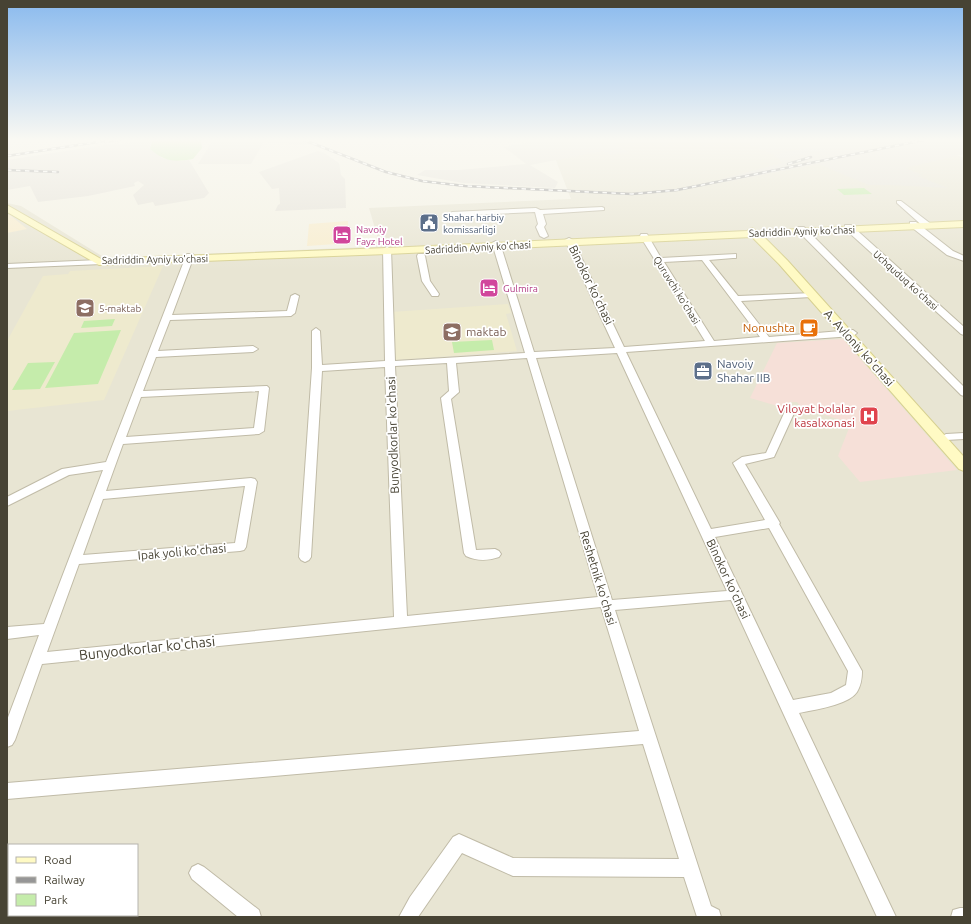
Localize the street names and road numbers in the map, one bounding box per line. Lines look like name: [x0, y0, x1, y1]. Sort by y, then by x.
street label: Sadriddin Ayniy ko'chasi: [749, 224, 855, 239]
street label: Sadriddin Ayniy ko'chasi: [425, 239, 531, 256]
street label: Binokor ko'chasi: [567, 243, 616, 327]
street label: Uchquduq ko'chasi: [871, 248, 940, 312]
street label: Sadriddin Ayniy ko'chasi: [102, 253, 208, 266]
street label: Quruvchi ko'chasi: [651, 254, 702, 326]
street label: A. Avloniy ko'chasi: [822, 307, 897, 388]
street label: Bunyodkorlar ko'chasi: [384, 376, 401, 494]
street label: Reshetnik ko'chasi: [578, 529, 619, 627]
street label: Binokor ko'chasi: [704, 537, 753, 621]
street label: Ipak yoli ko'chasi: [137, 541, 227, 562]
street label: Bunyodkorlar ko'chasi: [78, 633, 216, 663]

